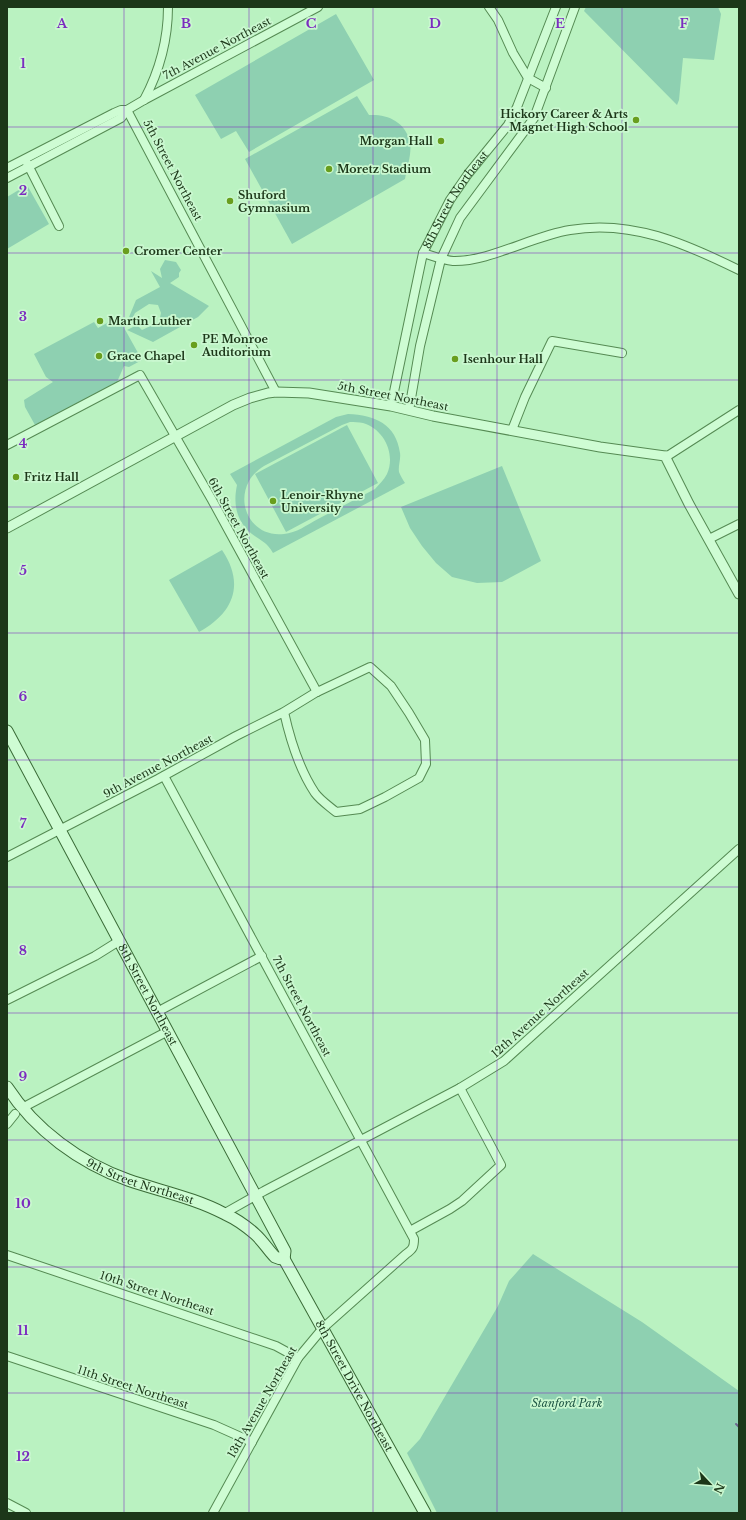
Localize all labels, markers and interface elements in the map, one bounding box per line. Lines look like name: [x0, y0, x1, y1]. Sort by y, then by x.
street label: 7th Avenue Northeast: [161, 13, 274, 82]
text: A: [56, 15, 68, 32]
text: B: [181, 15, 191, 32]
text: C: [306, 15, 317, 32]
text: D: [429, 15, 441, 32]
text: E: [555, 15, 565, 32]
text: F: [680, 15, 689, 32]
text: 1: [20, 55, 26, 72]
place label: Hickory Career & Arts Magnet High School: [500, 107, 628, 134]
marker: Hickory Career & Arts Magnet High School: [631, 115, 641, 125]
street label: 5th Street Northeast: [140, 117, 206, 224]
place label: Morgan Hall: [359, 134, 433, 148]
marker: Morgan Hall: [436, 136, 446, 146]
street label: 8th Street Northeast: [420, 147, 492, 251]
place label: Moretz Stadium: [337, 162, 431, 176]
marker: Moretz Stadium: [324, 164, 334, 174]
text: 2: [19, 182, 27, 199]
place label: Shuford Gymnasium: [238, 188, 310, 215]
marker: Shuford Gymnasium: [225, 196, 235, 206]
place label: Cromer Center: [134, 244, 223, 258]
marker: Cromer Center: [121, 246, 131, 256]
text: 3: [19, 308, 27, 325]
place label: Martin Luther: [108, 314, 192, 328]
marker: Martin Luther: [95, 316, 105, 326]
place label: PE Monroe Auditorium: [201, 332, 271, 359]
marker: PE Monroe Auditorium: [189, 340, 199, 350]
place label: Grace Chapel: [107, 349, 185, 363]
marker: Grace Chapel: [94, 351, 104, 361]
place label: Isenhour Hall: [463, 352, 543, 366]
marker: Isenhour Hall: [450, 354, 460, 364]
street label: 5th Street Northeast: [336, 378, 450, 414]
text: 4: [19, 435, 28, 452]
place label: Fritz Hall: [24, 470, 79, 484]
marker: Fritz Hall: [11, 472, 21, 482]
street label: 6th Street Northeast: [205, 475, 273, 582]
place label: Lenoir-Rhyne University: [281, 488, 364, 515]
marker: Lenoir-Rhyne University: [268, 496, 278, 506]
text: 5: [19, 562, 27, 579]
text: 6: [19, 688, 28, 705]
street label: 9th Avenue Northeast: [101, 731, 216, 801]
text: 7: [20, 815, 27, 832]
street label: 8th Street Northeast: [115, 941, 181, 1049]
text: 8: [19, 942, 27, 959]
street label: 7th Street Northeast: [270, 953, 335, 1059]
street label: 12th Avenue Northeast: [488, 965, 592, 1061]
text: 9: [19, 1068, 28, 1085]
street label: 9th Street Northeast: [84, 1155, 197, 1207]
text: 10: [15, 1195, 31, 1212]
street label: 10th Street Northeast: [98, 1268, 217, 1318]
street label: 8th Street Drive Northeast: [312, 1318, 397, 1455]
text: 11: [17, 1322, 29, 1339]
street label: 13th Avenue Northeast: [224, 1343, 300, 1460]
street label: 11th Street Northeast: [76, 1362, 191, 1412]
park label: Stanford Park: [531, 1396, 603, 1410]
text: 12: [16, 1448, 30, 1465]
north arrow: [690, 1464, 730, 1504]
text: N: [710, 1481, 728, 1497]

